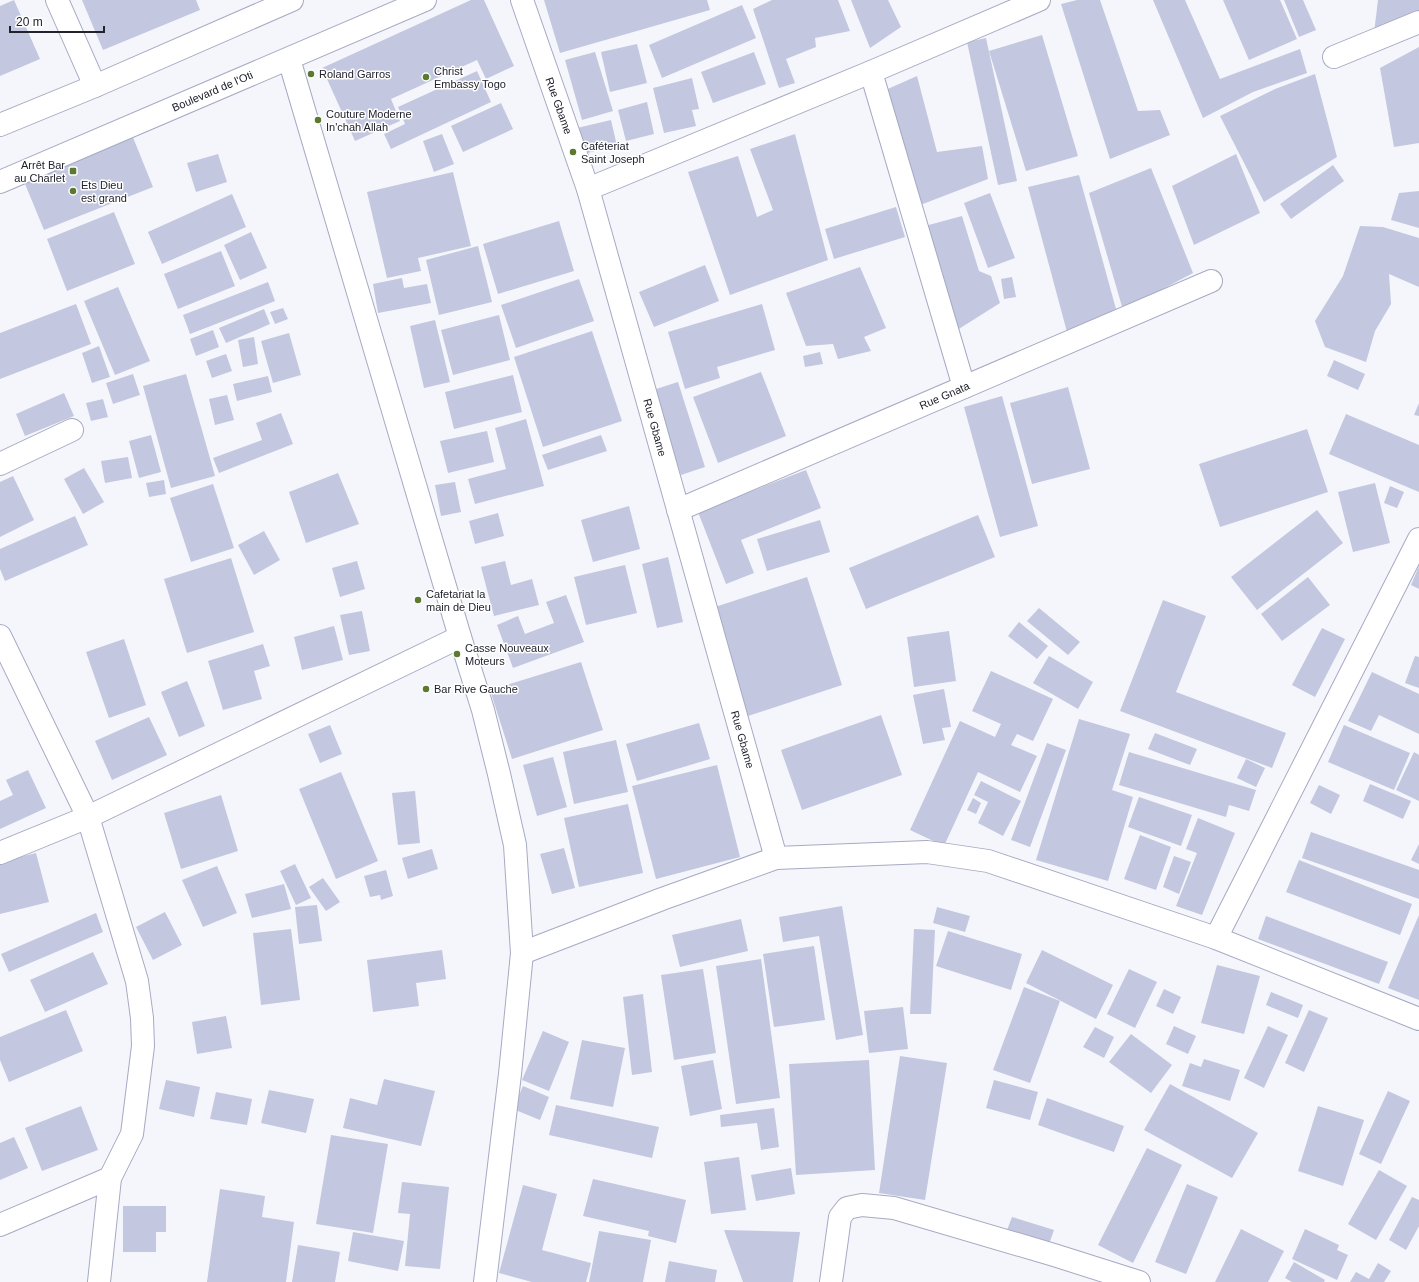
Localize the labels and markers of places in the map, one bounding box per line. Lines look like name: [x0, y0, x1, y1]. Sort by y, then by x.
place label: Christ Embassy Togo: [434, 65, 506, 90]
place label: Roland Garros: [319, 68, 391, 80]
marker: Roland Garros: [306, 69, 316, 79]
marker: Christ Embassy Togo: [421, 72, 431, 82]
place label: Couture Moderne In'chah Allah: [326, 108, 412, 133]
marker: Couture Moderne In'chah Allah: [313, 115, 323, 125]
place label: Caféteriat Saint Joseph: [581, 140, 645, 165]
marker: Caféteriat Saint Joseph: [568, 147, 578, 157]
place label: Arrêt Bar au Charlet: [14, 159, 65, 184]
marker: Arrêt Bar au Charlet: [68, 166, 78, 176]
place label: Ets Dieu est grand: [81, 179, 127, 204]
marker: Ets Dieu est grand: [68, 186, 78, 196]
place label: Cafetariat la main de Dieu: [426, 588, 491, 613]
marker: Cafetariat la main de Dieu: [413, 595, 423, 605]
place label: Casse Nouveaux Moteurs: [465, 642, 549, 667]
marker: Casse Nouveaux Moteurs: [452, 649, 462, 659]
place label: Bar Rive Gauche: [434, 683, 518, 695]
marker: Bar Rive Gauche: [421, 684, 431, 694]

